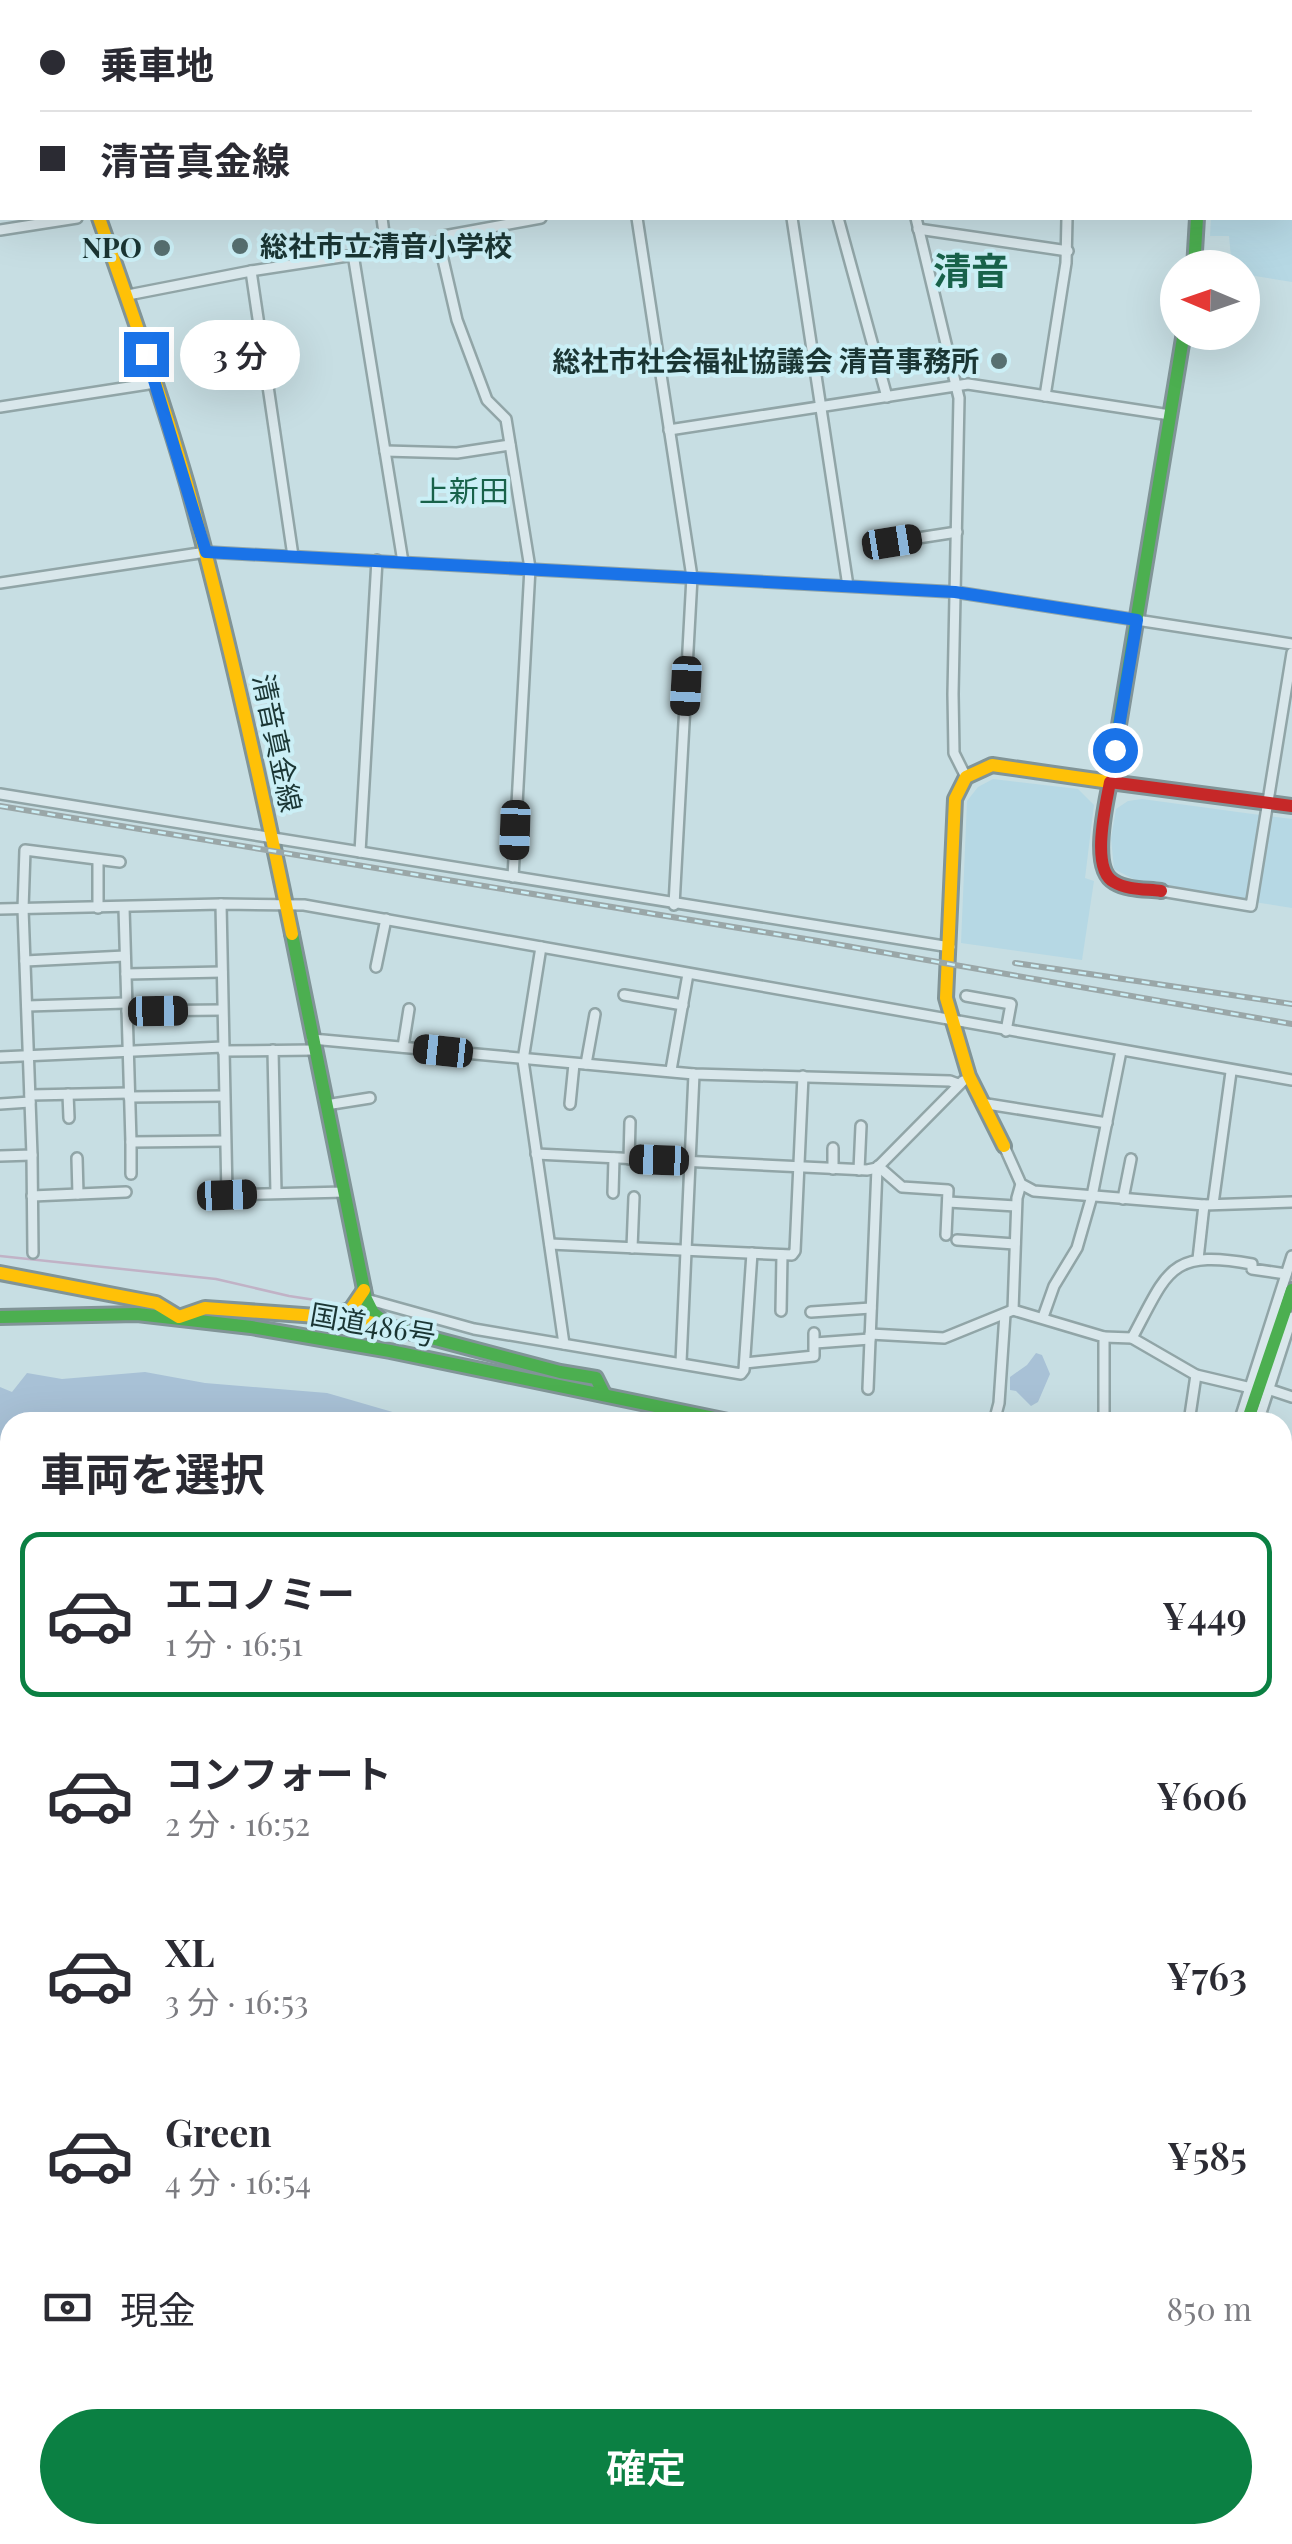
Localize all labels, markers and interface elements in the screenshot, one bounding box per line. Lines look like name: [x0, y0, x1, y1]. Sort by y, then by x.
text: 乗車地: [100, 38, 214, 89]
text: 清音真金線: [100, 134, 290, 185]
place label: 総社市立清音小学校: [260, 226, 512, 263]
place label: NPO: [82, 228, 142, 265]
marker: 総社市立清音小学校: [229, 235, 251, 257]
marker: NPO: [151, 237, 173, 259]
district label: 清音: [933, 244, 1009, 295]
north arrow: [1160, 250, 1260, 350]
map controls: [1160, 250, 1260, 350]
callout: 3 分: [181, 319, 301, 389]
route end: [124, 332, 169, 377]
text: 3 分: [213, 333, 267, 376]
place label: 総社市社会福祉協議会 清音事務所: [552, 341, 979, 378]
marker: 総社市社会福祉協議会 清音事務所: [988, 350, 1010, 372]
district label: 上新田: [419, 470, 509, 510]
car: [860, 522, 924, 562]
car: [669, 655, 703, 717]
street label: 清音真金線: [246, 670, 311, 815]
route start: [1093, 728, 1138, 773]
car: [499, 799, 531, 861]
car: [128, 995, 188, 1027]
car: [412, 1033, 474, 1069]
car: [628, 1144, 690, 1176]
car: [196, 1179, 258, 1211]
street label: 国道486号: [308, 1294, 439, 1353]
text: 車両を選択: [40, 1442, 265, 1502]
text: エコノミー: [165, 1567, 355, 1618]
icon: car: [45, 1570, 135, 1660]
text: ¥449: [1162, 1589, 1247, 1640]
text: 1 分 · 16:51: [165, 1621, 303, 1664]
text: コンフォート: [165, 1747, 392, 1798]
icon: car: [45, 1750, 135, 1840]
text: ¥606: [1156, 1769, 1247, 1820]
text: 2 分 · 16:52: [165, 1801, 310, 1844]
text: XL: [165, 1926, 214, 1977]
icon: car: [45, 1930, 135, 2020]
text: ¥763: [1166, 1949, 1247, 2000]
text: 3 分 · 16:53: [165, 1979, 308, 2022]
text: Green: [165, 2106, 272, 2157]
icon: car: [45, 2110, 135, 2200]
text: ¥585: [1167, 2129, 1247, 2180]
text: 4 分 · 16:54: [165, 2159, 311, 2202]
icon: cash: [40, 2280, 95, 2335]
text: 現金: [120, 2283, 196, 2334]
text: 850 m: [1166, 2286, 1252, 2329]
button: 確定: [40, 2409, 1252, 2524]

